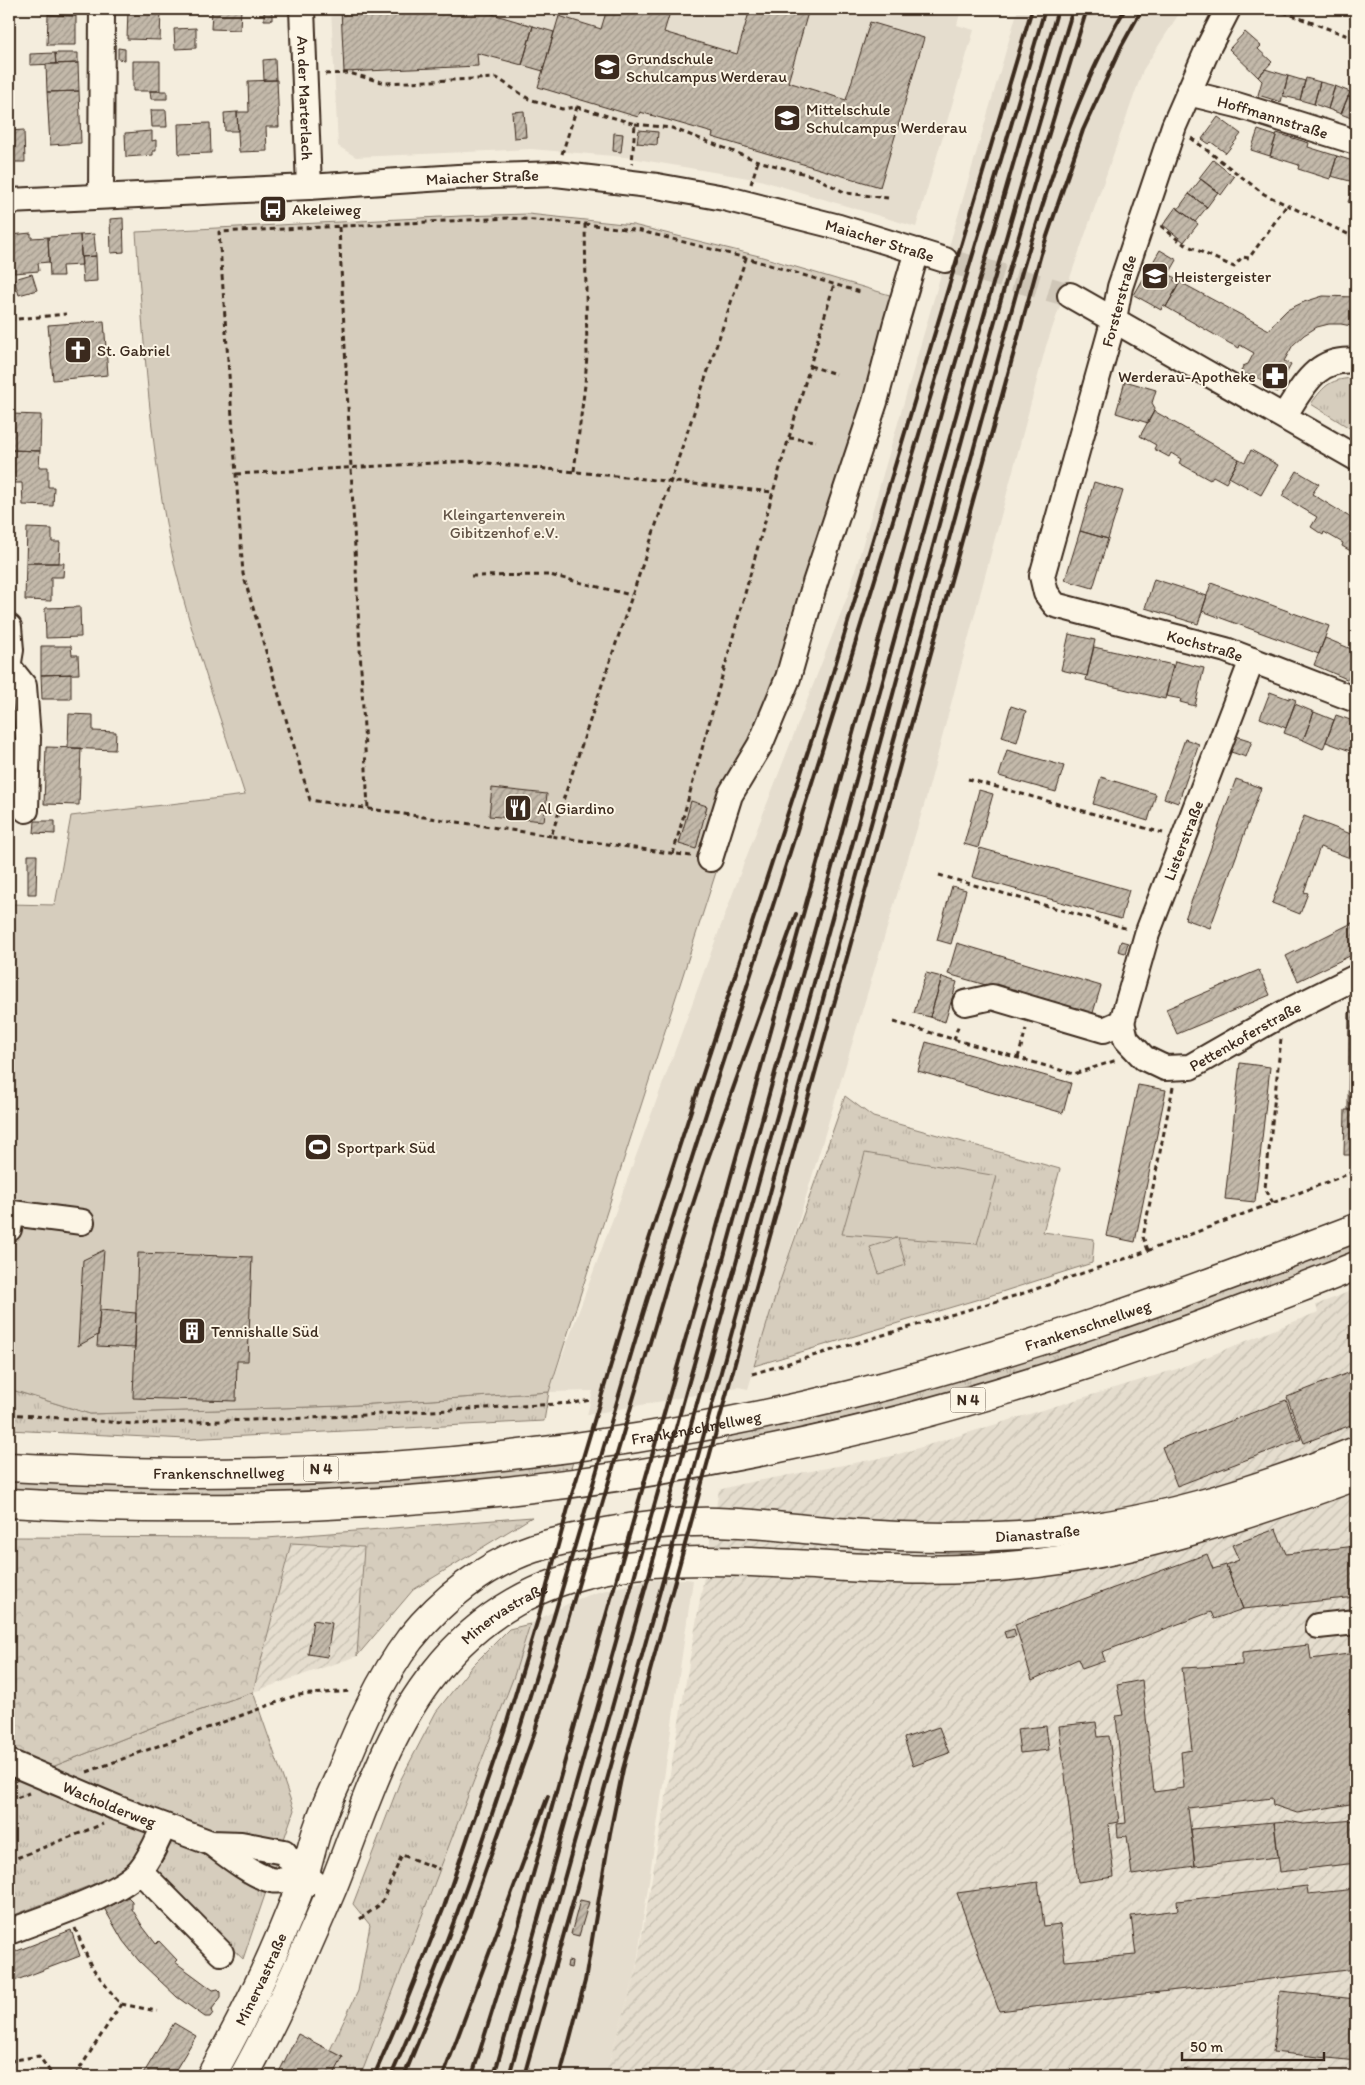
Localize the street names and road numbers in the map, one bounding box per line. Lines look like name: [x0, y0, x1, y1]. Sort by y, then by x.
street label: An der Marterlach: [294, 35, 317, 161]
street label: Hoffmannstraße: [1215, 91, 1331, 142]
street label: Maiacher Straße: [425, 165, 539, 189]
street label: Maiacher Straße: [823, 214, 937, 266]
street label: Forsterstraße: [1098, 253, 1140, 349]
street label: Kochstraße: [1165, 625, 1246, 665]
street label: Listerstraße: [1159, 797, 1207, 883]
street label: Pettenkoferstraße: [1185, 997, 1304, 1075]
street label: Frankenschnellweg: [1022, 1295, 1154, 1355]
road number: N 4: [950, 1388, 986, 1412]
street label: Frankenschnellweg: [630, 1406, 763, 1448]
road number: N 4: [304, 1456, 338, 1482]
street label: Frankenschnellweg: [153, 1462, 286, 1483]
street label: Dianastraße: [995, 1520, 1081, 1546]
street label: Minervastraße: [457, 1578, 550, 1648]
street label: Wacholderweg: [60, 1777, 160, 1832]
street label: Minervastraße: [230, 1930, 290, 2029]

